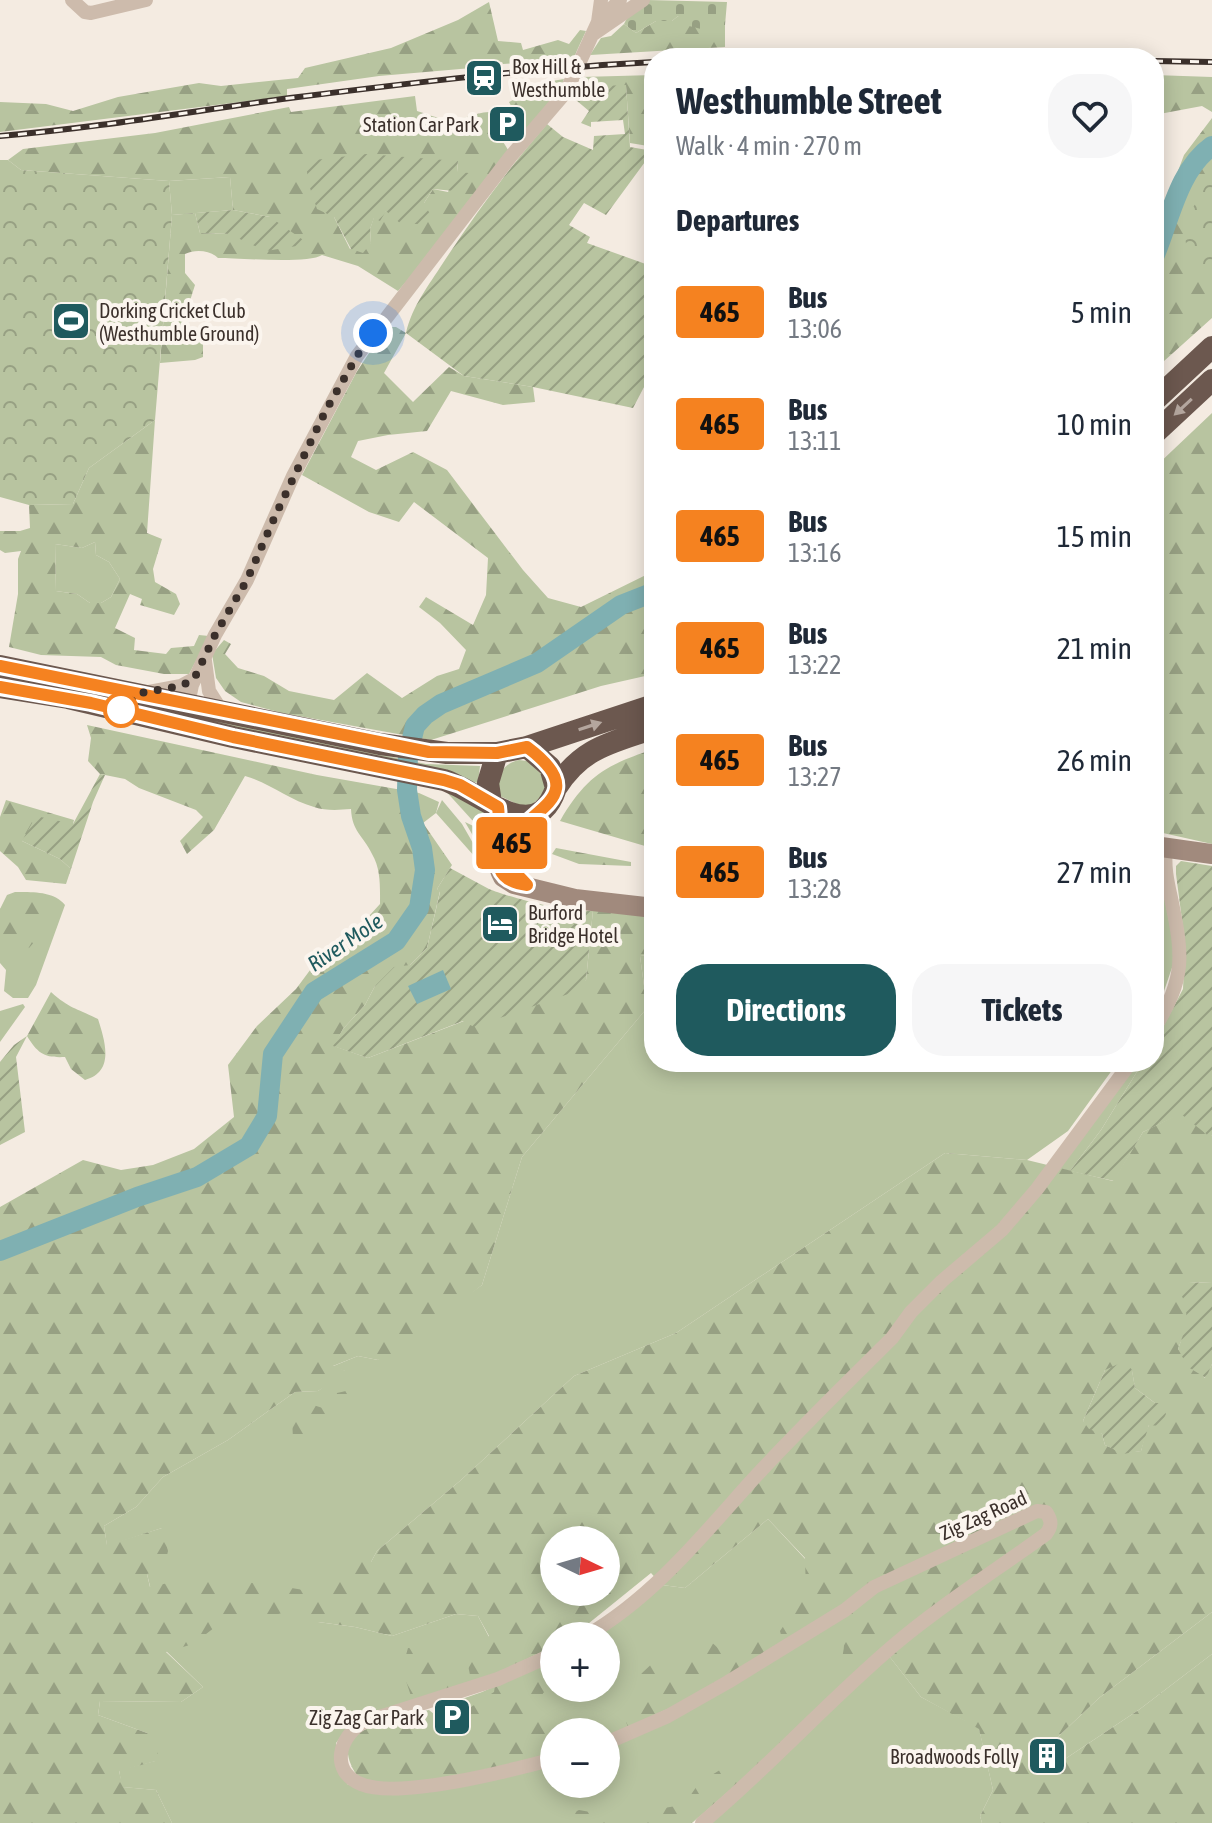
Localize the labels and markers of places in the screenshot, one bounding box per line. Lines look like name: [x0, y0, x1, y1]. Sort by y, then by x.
place label: Box Hill & Westhumble: [512, 55, 605, 101]
station icon: Box Hill & Westhumble: [463, 57, 505, 99]
parking icon: Station Car Park: [486, 103, 528, 145]
place label: Station Car Park: [363, 113, 479, 136]
place label: Dorking Cricket Club (Westhumble Ground): [99, 299, 259, 345]
sports icon: Dorking Cricket Club (Westhumble Ground): [50, 300, 92, 342]
unlabelled marker: [104, 693, 138, 727]
place label: Burford Bridge Hotel: [528, 901, 619, 947]
hotel icon: Burford Bridge Hotel: [479, 903, 521, 945]
parking icon: Zig Zag Car Park: [431, 1696, 473, 1738]
place label: Zig Zag Car Park: [309, 1706, 424, 1729]
building icon: Broadwoods Folly: [1026, 1735, 1068, 1777]
place label: Broadwoods Folly: [890, 1745, 1019, 1768]

